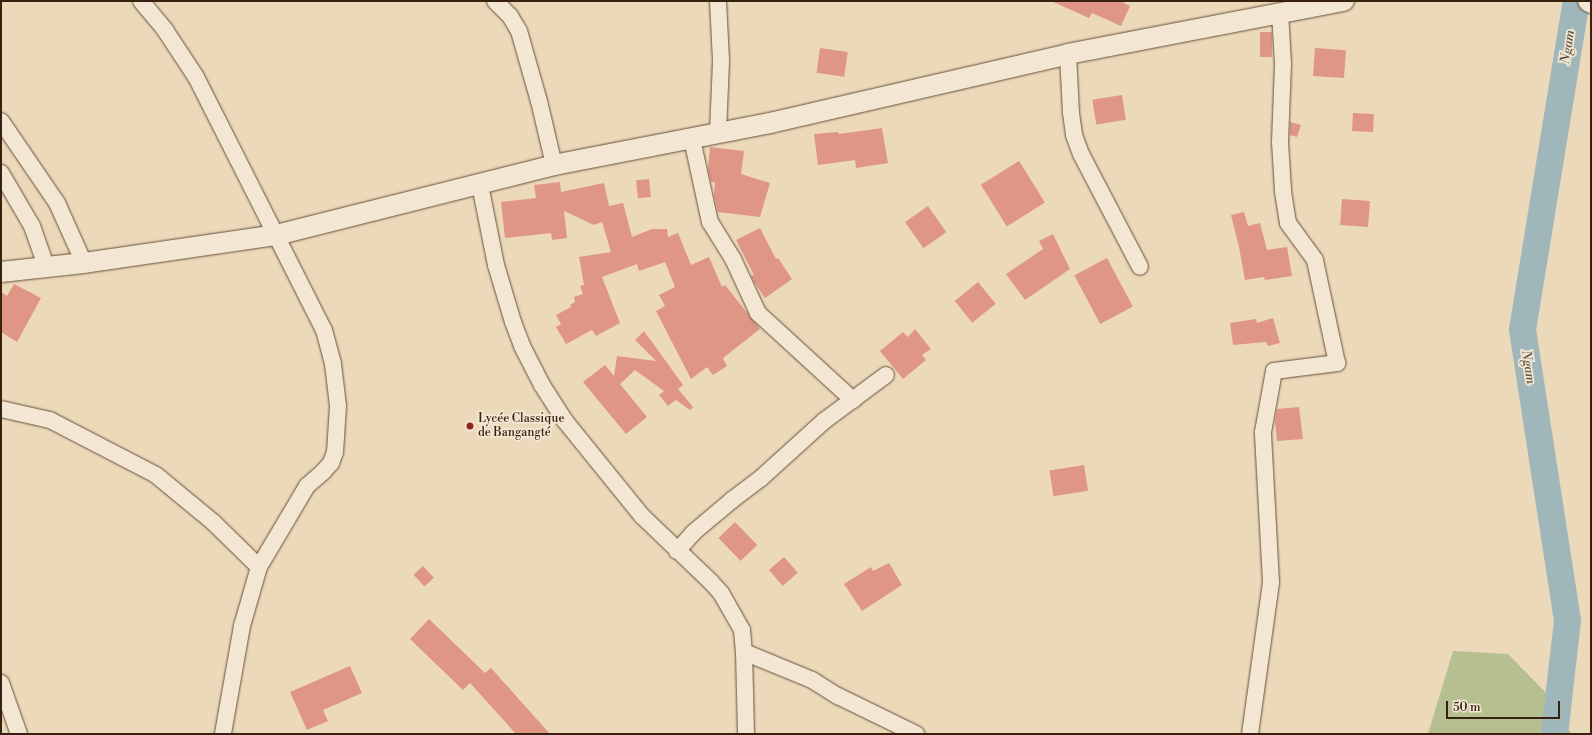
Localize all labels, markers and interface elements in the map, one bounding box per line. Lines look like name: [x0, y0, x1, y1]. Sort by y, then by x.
water label: Ngam: [1558, 29, 1578, 65]
water label: Ngam: [1518, 349, 1538, 385]
place label: Lycée Classique de Bangangté: [478, 412, 565, 440]
marker: Lycée Classique de Bangangté: [465, 421, 475, 431]
scale bar: [1448, 693, 1562, 719]
text: 50 m: [1453, 700, 1481, 715]

